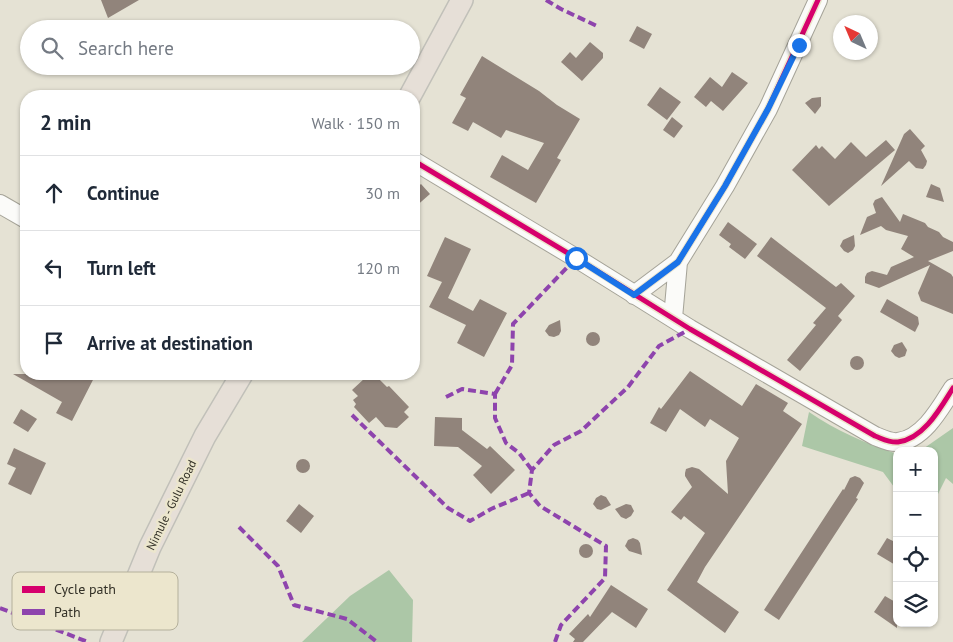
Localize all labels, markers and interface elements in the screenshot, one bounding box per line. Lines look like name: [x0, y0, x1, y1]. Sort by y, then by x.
north arrow: [833, 15, 878, 60]
search box: [20, 20, 420, 75]
icon: search: [38, 34, 66, 62]
route end: [788, 34, 811, 57]
text: Search here: [78, 36, 174, 60]
text: 2 min: [40, 109, 91, 136]
text: Walk · 150 m: [311, 113, 400, 133]
icon: ahead: [40, 179, 68, 207]
text: Continue: [87, 181, 159, 205]
text: 30 m: [365, 183, 400, 203]
route start: [565, 247, 588, 270]
icon: left: [40, 254, 68, 282]
text: Turn left: [87, 256, 156, 280]
text: 120 m: [357, 258, 400, 278]
icon: arrive: [40, 329, 68, 357]
text: Arrive at destination: [87, 331, 253, 355]
map controls: [893, 447, 938, 627]
button: +: [893, 447, 938, 492]
street label: Nimule - Gulu Road: [143, 458, 199, 552]
button: −: [893, 492, 938, 537]
button: locate: [893, 537, 938, 582]
legend: [12, 572, 178, 630]
text: Cycle path: [54, 580, 116, 598]
button: layers: [893, 582, 938, 627]
text: Path: [54, 603, 81, 621]

